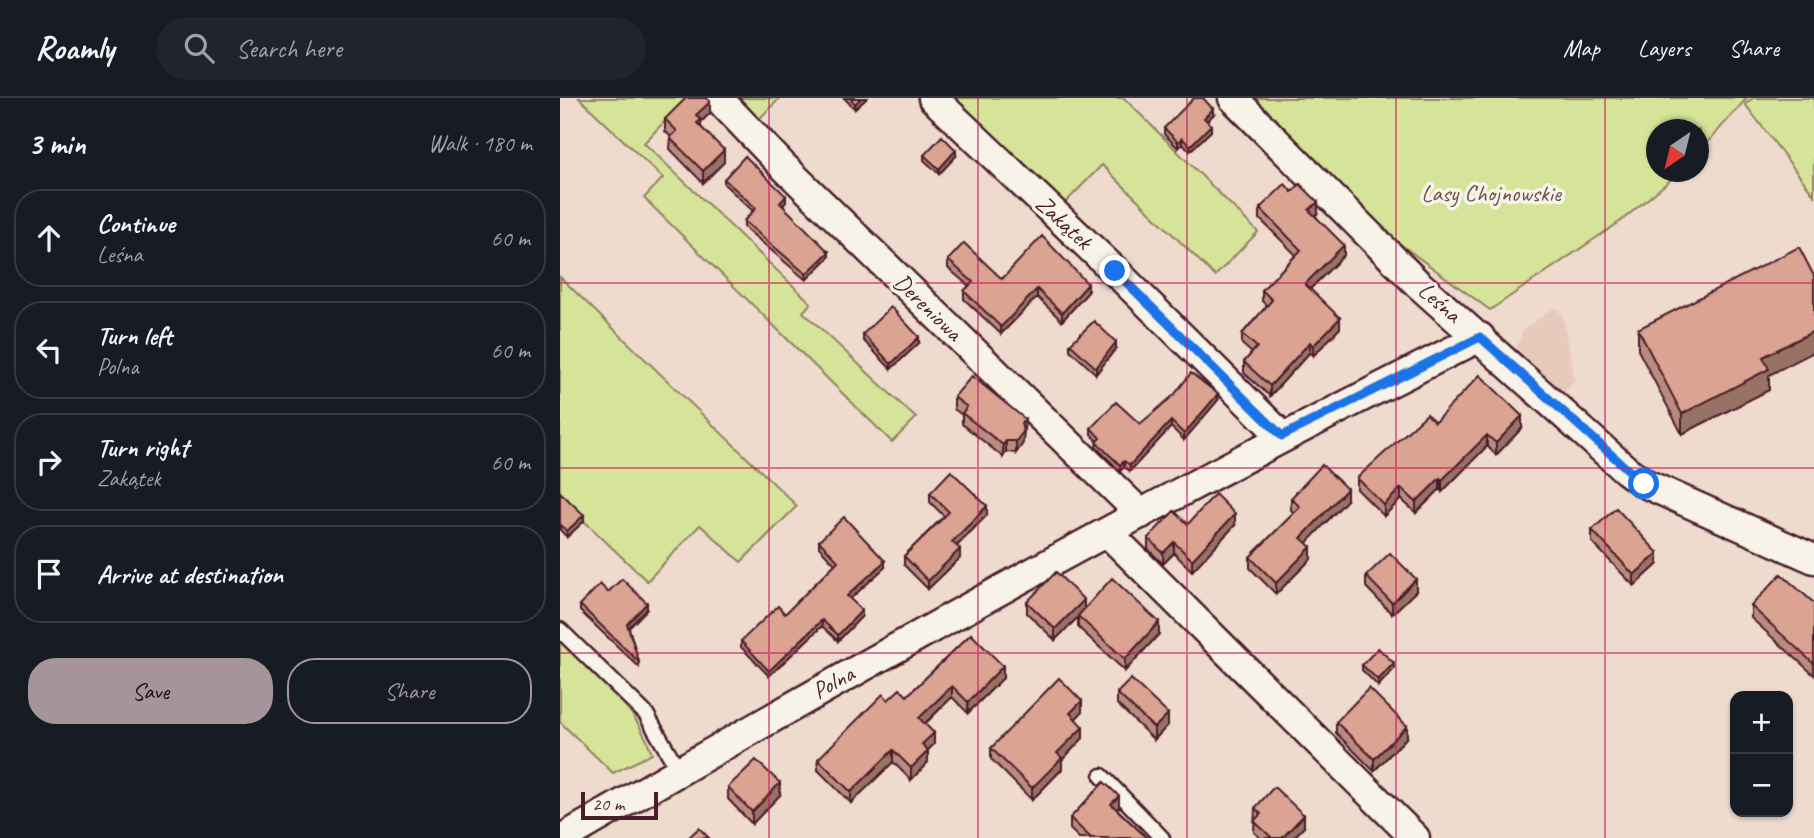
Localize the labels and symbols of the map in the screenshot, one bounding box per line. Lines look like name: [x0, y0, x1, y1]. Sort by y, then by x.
north arrow: [1646, 119, 1709, 182]
park label: Lasy Chojnowskie: [1421, 178, 1563, 208]
street label: Zakątek: [1030, 188, 1100, 257]
route end: [1099, 255, 1130, 286]
street label: Dereniowa: [887, 267, 970, 348]
street label: Leśna: [1412, 275, 1469, 330]
route start: [1628, 468, 1659, 499]
street label: Polna: [807, 658, 860, 706]
scale bar: [581, 789, 658, 821]

